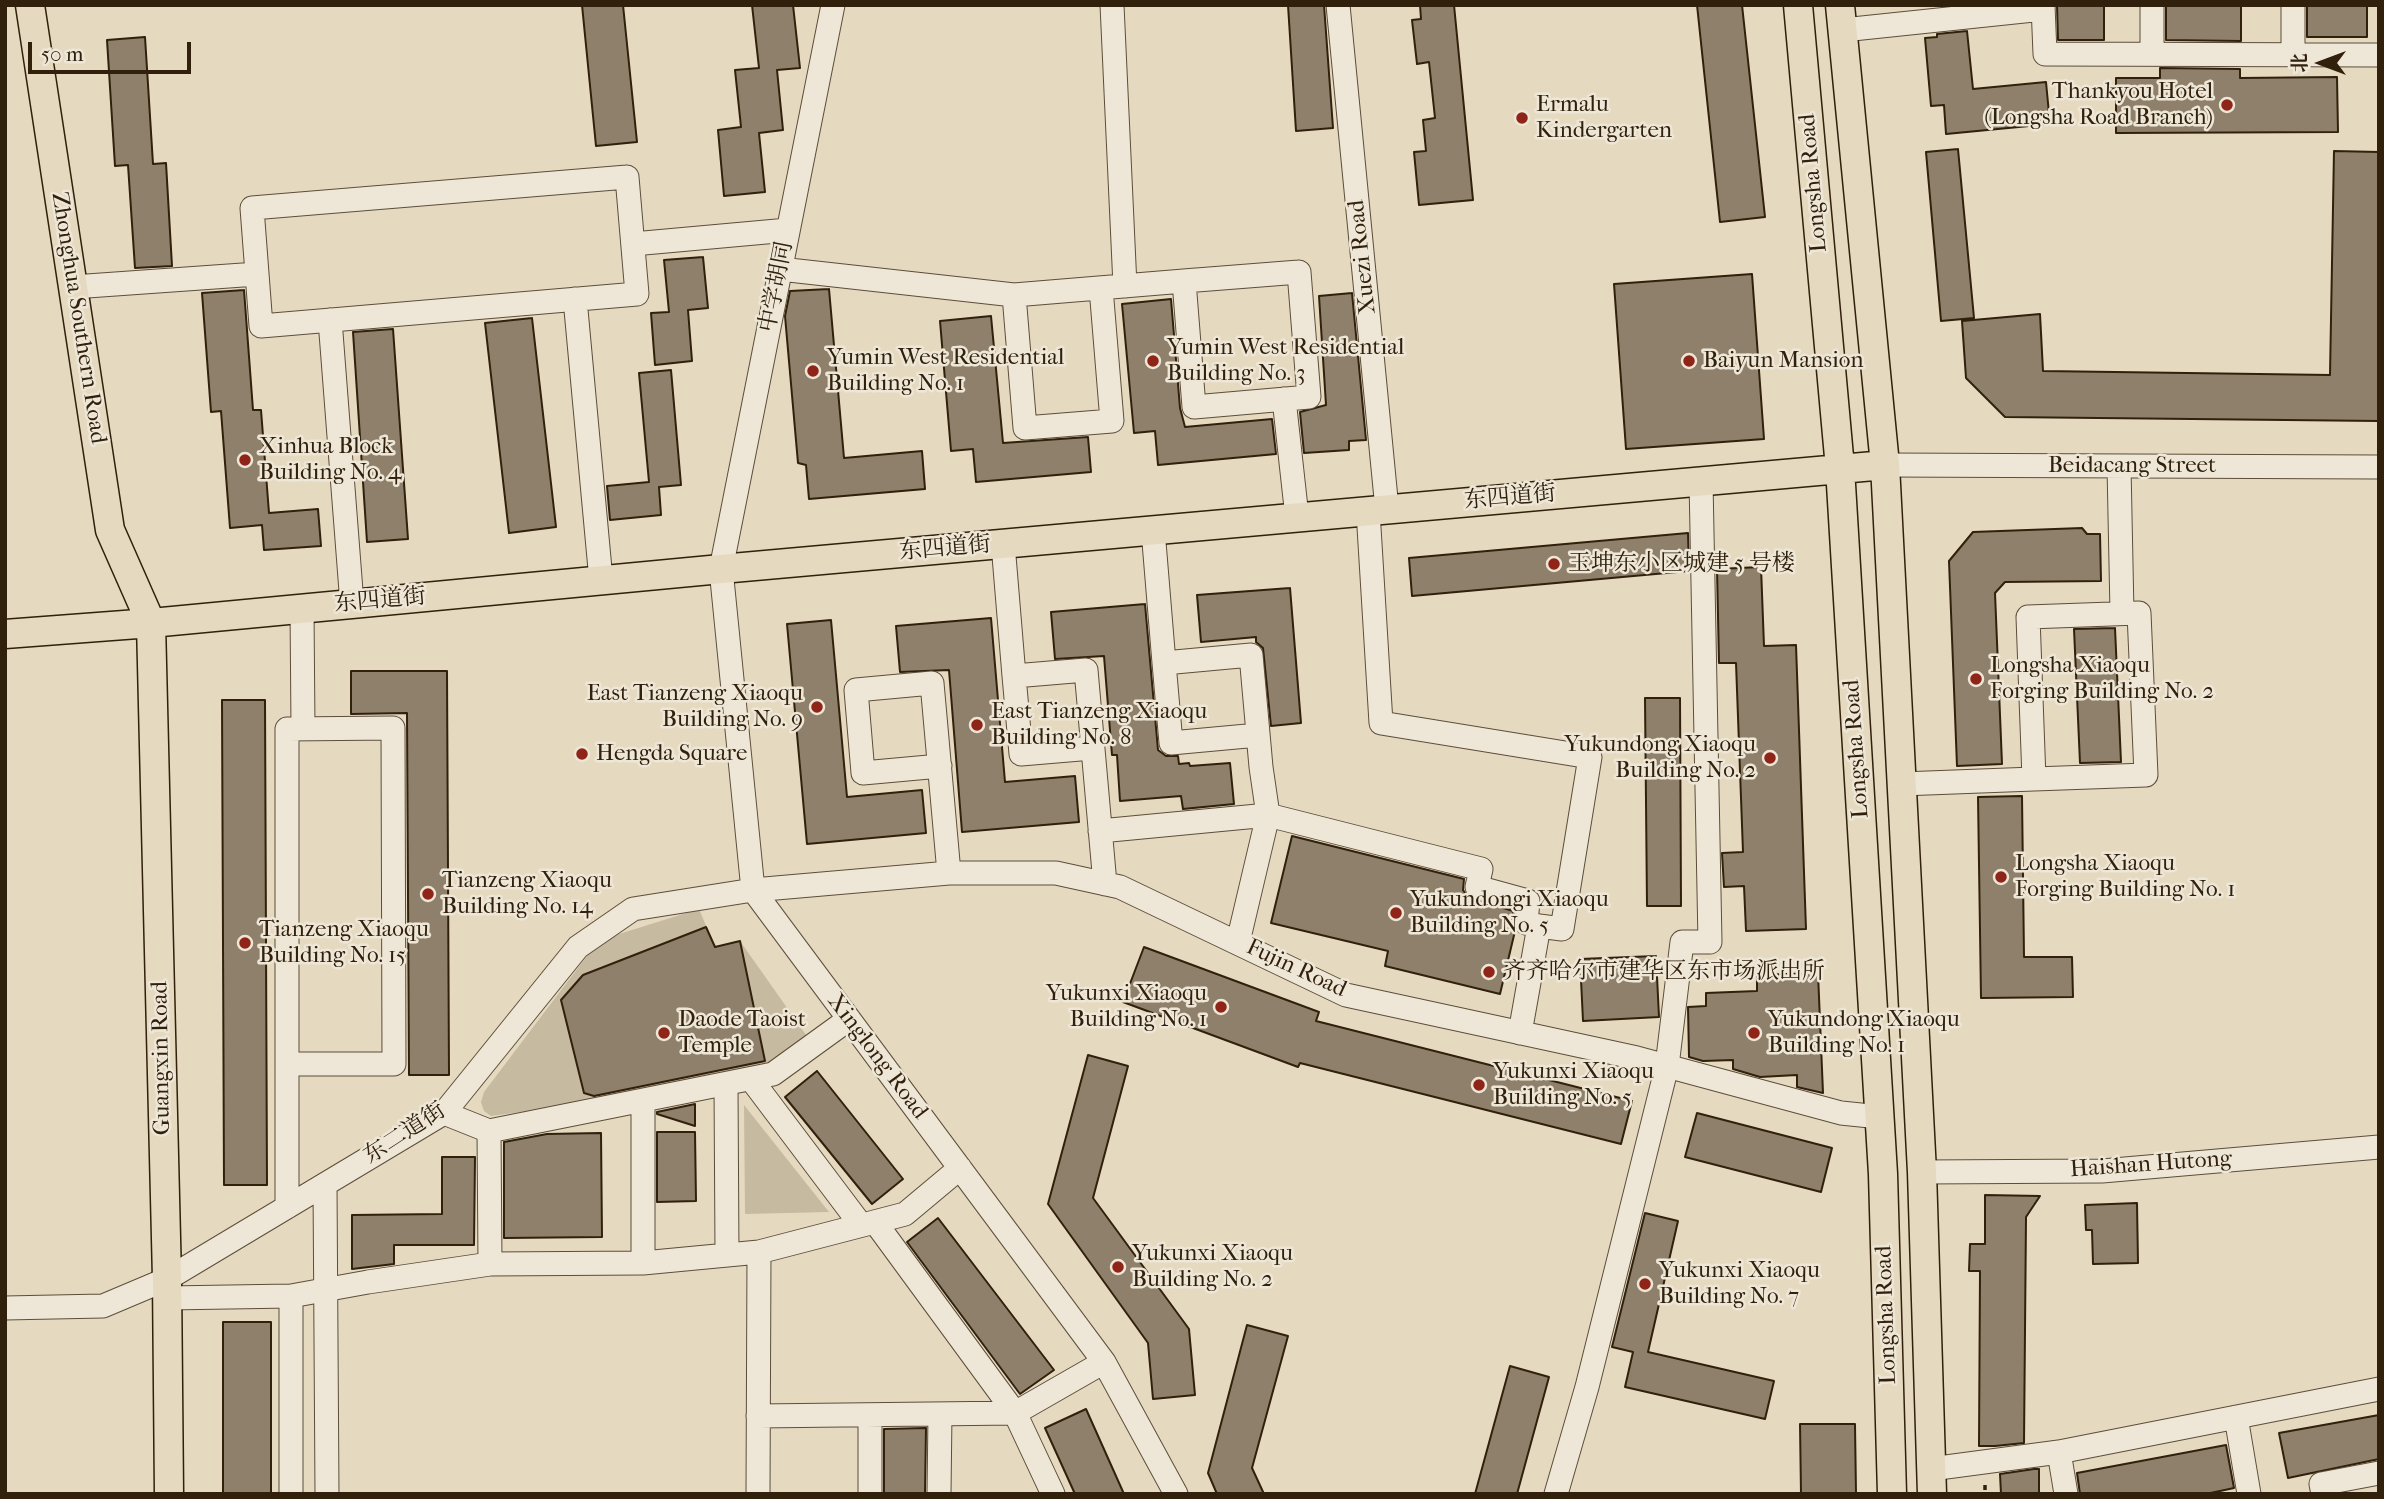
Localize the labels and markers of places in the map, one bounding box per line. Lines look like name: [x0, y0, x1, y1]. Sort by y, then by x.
place label: Thankyou Hotel (Longsha Road Branch): [1984, 78, 2213, 132]
place label: Ermalu Kindergarten: [1536, 91, 1672, 145]
marker: Thankyou Hotel (Longsha Road Branch): [2219, 97, 2235, 113]
marker: Ermalu Kindergarten: [1514, 110, 1530, 126]
place label: Yumin West Residential Building No. 3: [1167, 334, 1404, 388]
place label: Yumin West Residential Building No. 1: [827, 344, 1064, 398]
place label: Baiyun Mansion: [1703, 347, 1864, 375]
marker: Yumin West Residential Building No. 3: [1145, 353, 1161, 369]
marker: Baiyun Mansion: [1681, 353, 1697, 369]
marker: Yumin West Residential Building No. 1: [805, 363, 821, 379]
place label: Xinhua Block Building No. 4: [259, 433, 402, 487]
marker: Xinhua Block Building No. 4: [237, 452, 253, 468]
place label: 玉坤东小区城建 5 号楼: [1568, 550, 1795, 578]
marker: 玉坤东小区城建 5 号楼: [1546, 556, 1562, 572]
place label: Longsha Xiaoqu Forging Building No. 2: [1990, 652, 2214, 706]
marker: Longsha Xiaoqu Forging Building No. 2: [1968, 671, 1984, 687]
place label: East Tianzeng Xiaoqu Building No. 9: [587, 680, 803, 734]
place label: East Tianzeng Xiaoqu Building No. 8: [991, 698, 1207, 752]
marker: East Tianzeng Xiaoqu Building No. 9: [809, 699, 825, 715]
marker: East Tianzeng Xiaoqu Building No. 8: [969, 717, 985, 733]
place label: Yukundong Xiaoqu Building No. 2: [1564, 731, 1756, 785]
place label: Hengda Square: [596, 740, 747, 768]
marker: Hengda Square: [574, 746, 590, 762]
marker: Yukundong Xiaoqu Building No. 2: [1762, 750, 1778, 766]
place label: Longsha Xiaoqu Forging Building No. 1: [2015, 850, 2235, 904]
place label: Tianzeng Xiaoqu Building No. 14: [442, 867, 612, 921]
marker: Longsha Xiaoqu Forging Building No. 1: [1993, 869, 2009, 885]
marker: Tianzeng Xiaoqu Building No. 14: [420, 886, 436, 902]
place label: Yukundongi Xiaoqu Building No. 5: [1410, 886, 1609, 940]
marker: Yukundongi Xiaoqu Building No. 5: [1388, 905, 1404, 921]
place label: Tianzeng Xiaoqu Building No. 15: [259, 916, 429, 970]
marker: Tianzeng Xiaoqu Building No. 15: [237, 935, 253, 951]
place label: 齐齐哈尔市建华区东市场派出所: [1503, 958, 1825, 986]
marker: 齐齐哈尔市建华区东市场派出所: [1481, 964, 1497, 980]
place label: Yukunxi Xiaoqu Building No. 1: [1046, 980, 1207, 1034]
marker: Yukunxi Xiaoqu Building No. 1: [1213, 999, 1229, 1015]
place label: Daode Taoist Temple: [678, 1006, 806, 1060]
place label: Yukundong Xiaoqu Building No. 1: [1768, 1006, 1960, 1060]
marker: Daode Taoist Temple: [656, 1025, 672, 1041]
marker: Yukundong Xiaoqu Building No. 1: [1746, 1025, 1762, 1041]
place label: Yukunxi Xiaoqu Building No. 5: [1493, 1058, 1654, 1112]
marker: Yukunxi Xiaoqu Building No. 5: [1471, 1077, 1487, 1093]
place label: Yukunxi Xiaoqu Building No. 2: [1132, 1240, 1293, 1294]
place label: Yukunxi Xiaoqu Building No. 7: [1659, 1257, 1820, 1311]
marker: Yukunxi Xiaoqu Building No. 2: [1110, 1259, 1126, 1275]
marker: Yukunxi Xiaoqu Building No. 7: [1637, 1276, 1653, 1292]

